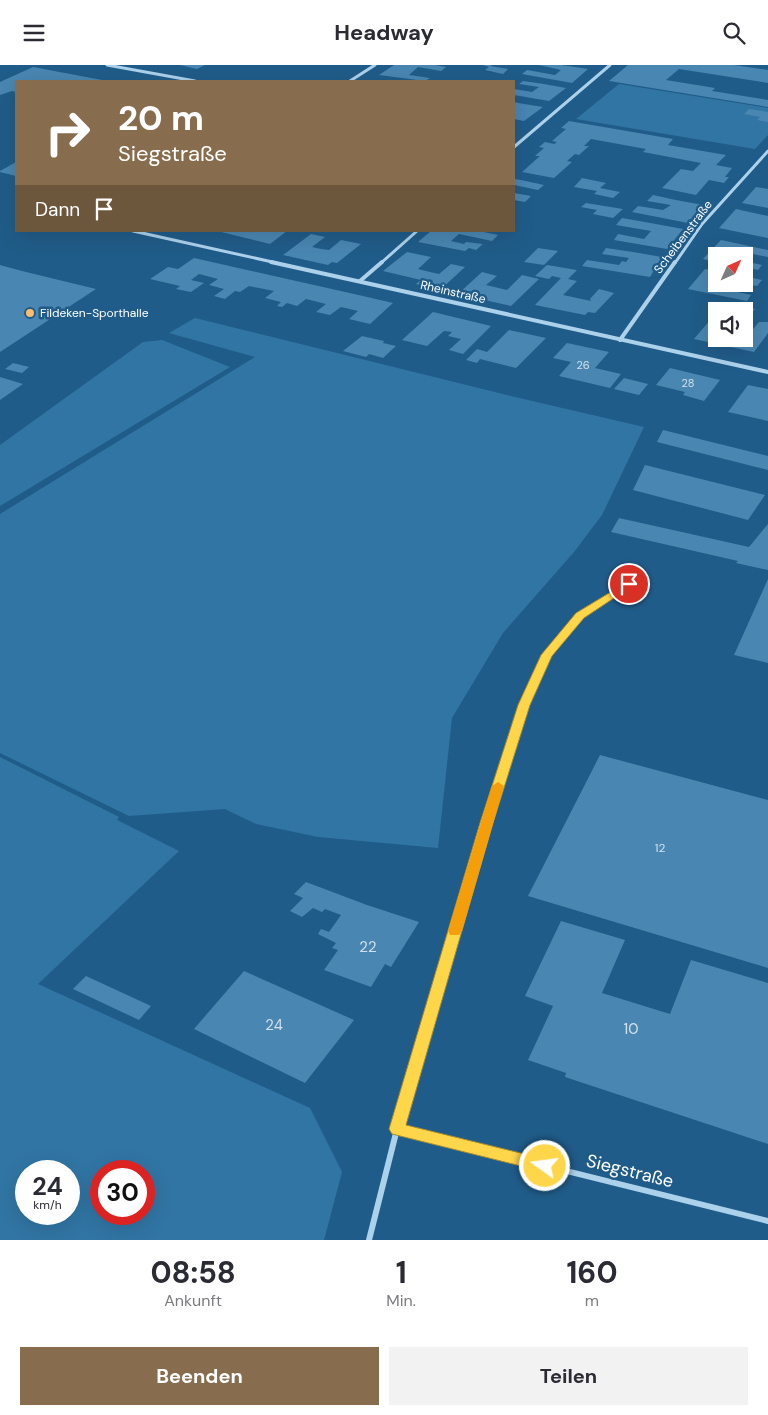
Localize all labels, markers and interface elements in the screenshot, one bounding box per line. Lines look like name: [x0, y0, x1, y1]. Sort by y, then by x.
text: Headway: [334, 18, 434, 47]
icon: menu: [20, 19, 48, 47]
icon: search: [720, 19, 748, 47]
text: 20 m: [118, 95, 204, 141]
icon: right: [35, 100, 100, 165]
text: Siegstraße: [118, 139, 227, 168]
icon: arrive: [90, 195, 118, 223]
text: Dann: [35, 197, 80, 222]
street label: Scheibenstraße: [650, 197, 716, 277]
north arrow: [708, 247, 752, 293]
map controls: [708, 247, 753, 347]
street label: Rheinstraße: [419, 277, 487, 307]
button: sound: [708, 302, 753, 347]
place label: Fildeken-Sporthalle: [40, 305, 149, 321]
marker: Fildeken-Sporthalle: [24, 307, 36, 319]
house number: 26: [576, 358, 590, 372]
house number: 28: [682, 376, 694, 390]
pin: [608, 563, 650, 605]
icon: arrive: [615, 570, 643, 598]
house number: 12: [655, 840, 665, 856]
house number: 22: [359, 937, 377, 957]
house number: 24: [265, 1015, 283, 1035]
house number: 10: [624, 1019, 638, 1039]
position arrow: [518, 1139, 570, 1191]
street label: Siegstraße: [584, 1149, 676, 1193]
speed limit sign: 30: [90, 1160, 155, 1225]
text: 24: [32, 1170, 63, 1203]
text: km/h: [33, 1197, 62, 1213]
text: 08:58: [150, 1253, 236, 1292]
text: 1: [396, 1253, 407, 1292]
text: 160: [566, 1253, 618, 1292]
text: Ankunft: [164, 1290, 222, 1311]
text: Min.: [386, 1290, 416, 1311]
text: m: [585, 1290, 599, 1311]
button: Beenden: [20, 1347, 379, 1405]
button: Teilen: [389, 1347, 748, 1405]

